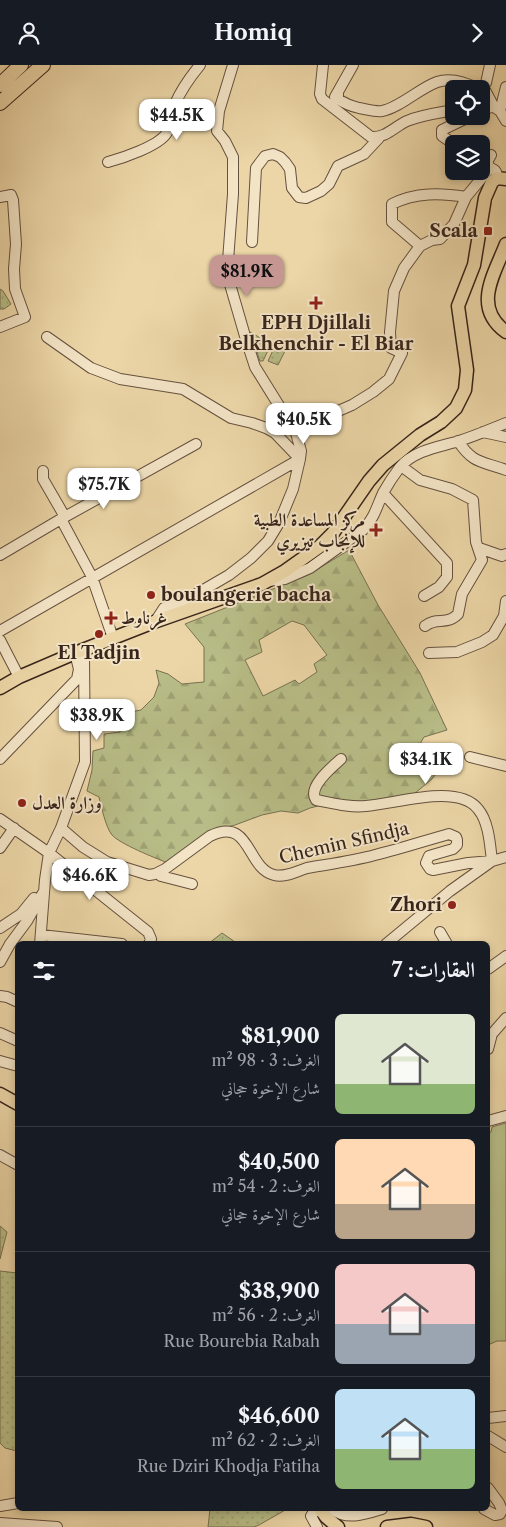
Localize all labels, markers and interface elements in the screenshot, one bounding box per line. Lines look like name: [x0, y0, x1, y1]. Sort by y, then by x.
icon: person: [15, 19, 43, 47]
text: Homiq: [214, 19, 292, 46]
icon: forward: [463, 19, 491, 47]
map controls: [445, 80, 490, 180]
button: locate: [445, 80, 490, 125]
pin: $44.5K: [136, 99, 218, 141]
text: $44.5K: [150, 105, 204, 125]
button: layers: [445, 135, 490, 180]
place label: Scala: [429, 220, 479, 242]
marker: Scala: [482, 225, 494, 237]
pin: $81.9K: [206, 255, 288, 297]
text: $81.9K: [221, 261, 273, 281]
marker: EPH Djillali Belkhenchir - El Biar: [309, 296, 323, 310]
place label: EPH Djillali Belkhenchir - El Biar: [219, 312, 414, 355]
pin: $40.5K: [263, 403, 345, 445]
text: $40.5K: [277, 409, 331, 429]
pin: $75.7K: [63, 467, 145, 510]
text: $75.7K: [78, 474, 130, 494]
place label: مركز المساعدة الطبية للإنجاب تيزيري: [254, 509, 365, 556]
marker: مركز المساعدة الطبية للإنجاب تيزيري: [369, 523, 383, 537]
place label: boulangerie bacha: [160, 584, 332, 606]
marker: boulangerie bacha: [145, 589, 157, 601]
place label: غرناوط: [121, 607, 167, 631]
marker: غرناوط: [105, 612, 117, 624]
marker: El Tadjin: [93, 628, 105, 640]
place label: El Tadjin: [58, 642, 141, 664]
pin: $38.9K: [56, 699, 138, 741]
text: $38.9K: [70, 705, 124, 725]
pin: $34.1K: [385, 743, 467, 785]
text: $34.1K: [400, 749, 452, 769]
place label: وزارة العدل: [32, 792, 102, 814]
marker: وزارة العدل: [16, 797, 28, 809]
street label: Chemin Sfindja: [277, 817, 412, 869]
pin: $46.6K: [49, 859, 131, 901]
text: $46.6K: [63, 865, 117, 885]
place label: Zhori: [390, 894, 443, 916]
marker: Zhori: [446, 899, 458, 911]
icon: filters: [30, 957, 58, 985]
text: العقارات: 7: [392, 957, 475, 982]
text: $81,900: [241, 1023, 320, 1048]
icon: home: [375, 1034, 435, 1094]
text: الغرف: 3 · 98 m²: [211, 1050, 320, 1070]
text: شارع الإخوة حجاني: [221, 1078, 320, 1098]
text: $40,500: [239, 1149, 320, 1174]
icon: home: [375, 1159, 435, 1219]
text: الغرف: 2 · 54 m²: [212, 1176, 320, 1196]
text: شارع الإخوة حجاني: [221, 1204, 320, 1224]
text: $38,900: [239, 1278, 320, 1303]
icon: home: [375, 1284, 435, 1344]
text: الغرف: 2 · 56 m²: [212, 1305, 320, 1325]
text: Rue Bourebia Rabah: [164, 1331, 320, 1351]
text: $46,600: [238, 1403, 320, 1428]
icon: home: [375, 1409, 435, 1469]
text: الغرف: 2 · 62 m²: [211, 1430, 320, 1450]
text: Rue Dziri Khodja Fatiha: [137, 1456, 320, 1476]

